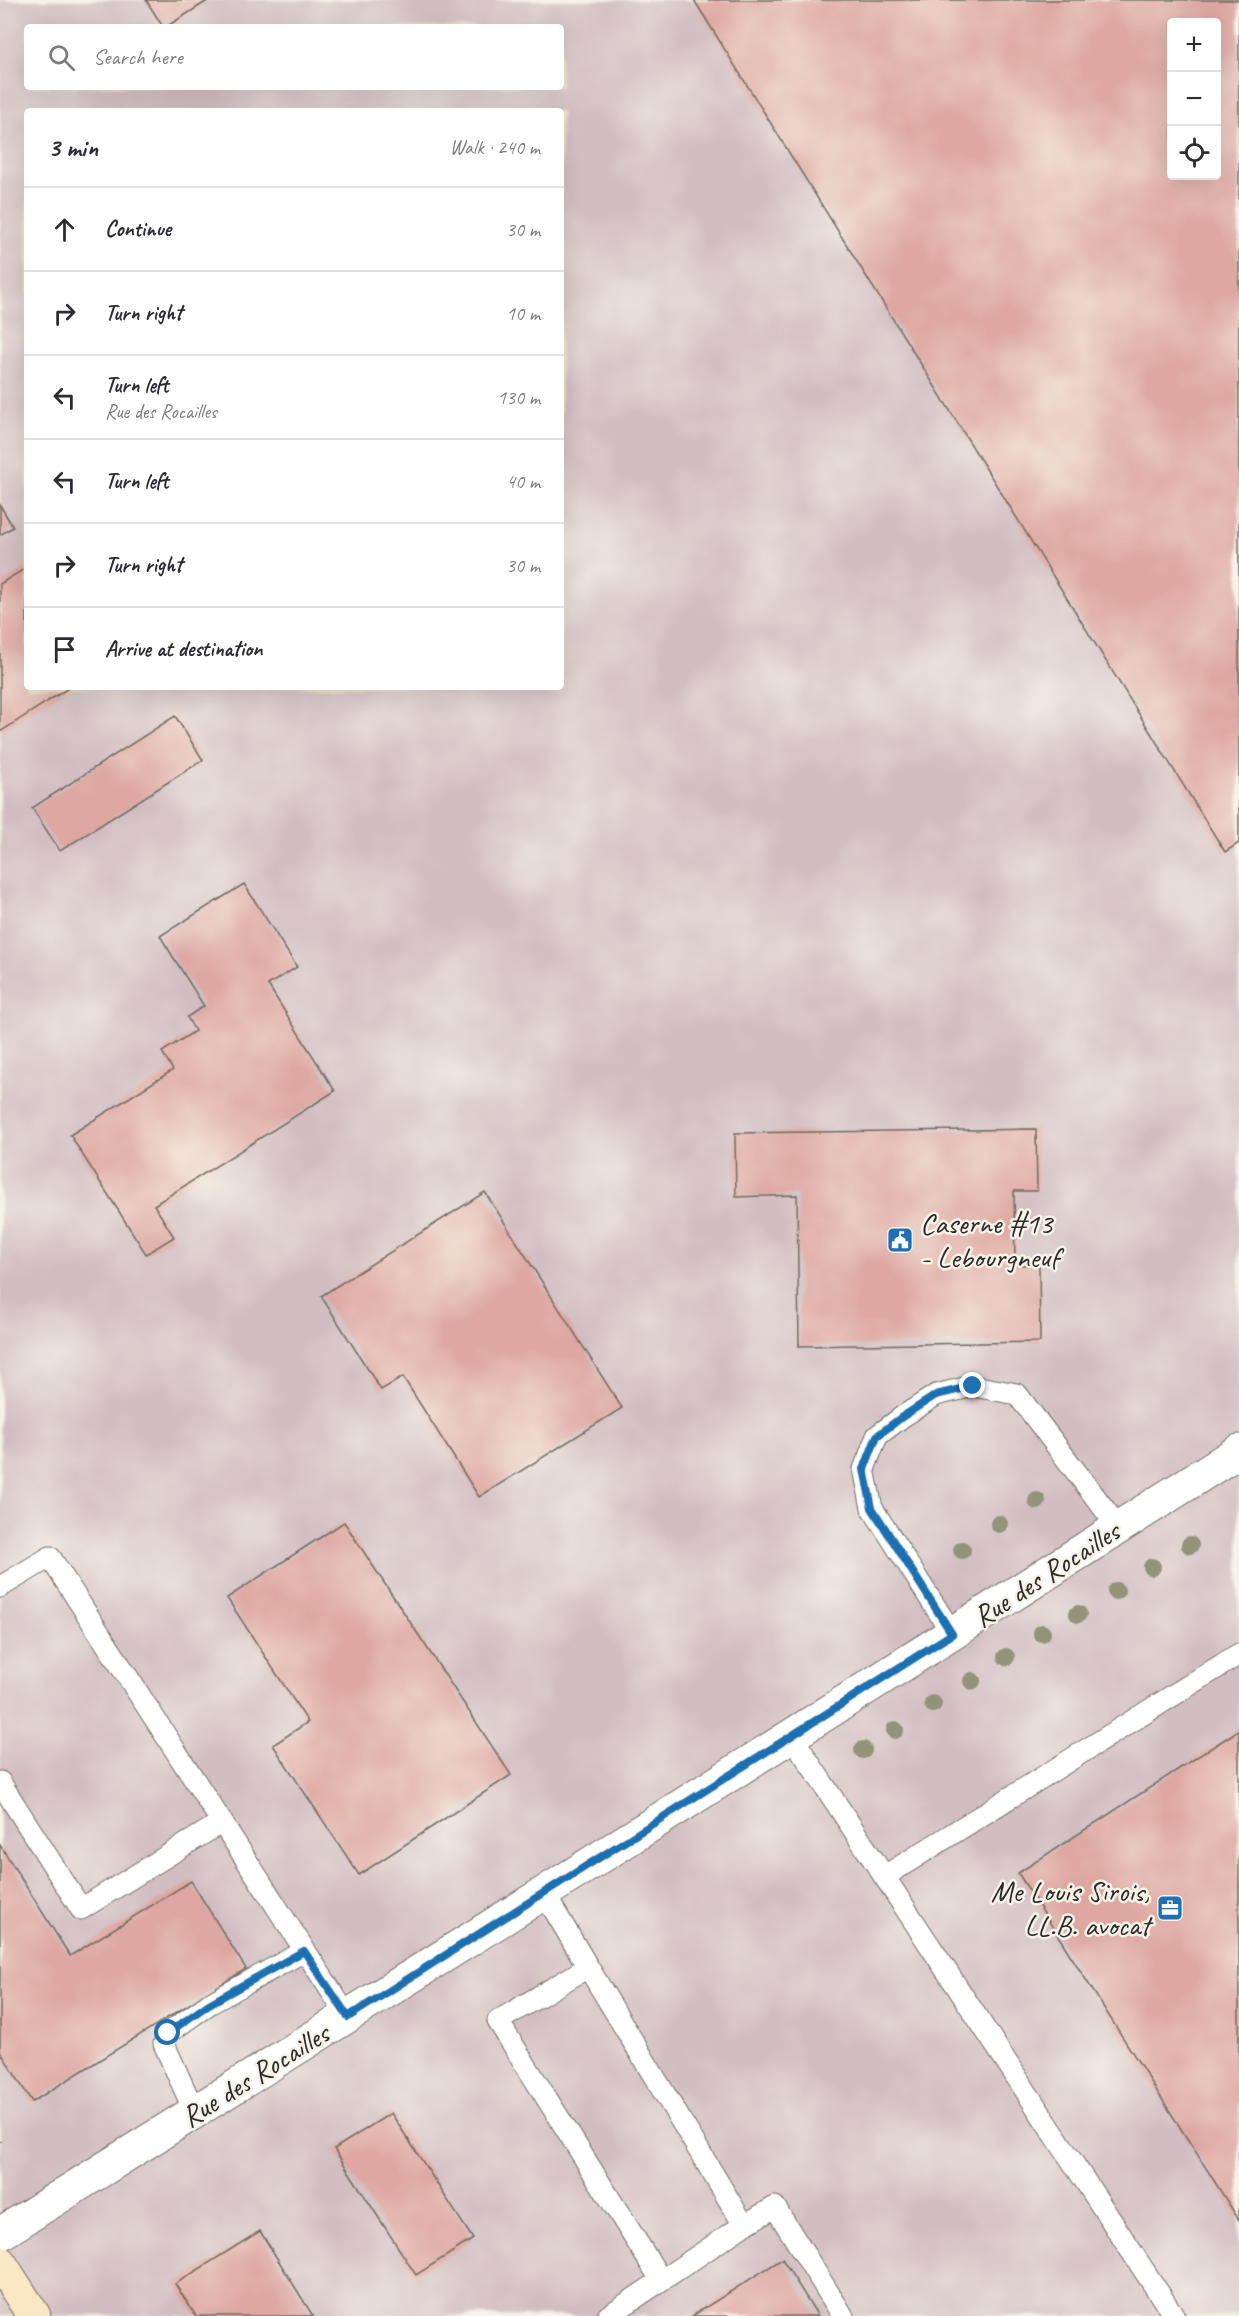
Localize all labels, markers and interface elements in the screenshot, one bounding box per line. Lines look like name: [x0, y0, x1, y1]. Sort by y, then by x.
map controls: [1167, 18, 1221, 180]
button: +: [1167, 18, 1221, 72]
search box: [24, 24, 564, 90]
icon: search: [45, 41, 78, 74]
text: Search here: [93, 43, 183, 71]
button: −: [1167, 72, 1221, 126]
button: locate: [1167, 126, 1221, 180]
text: 3 min: [48, 131, 98, 164]
text: Walk · 240 m: [450, 135, 540, 160]
icon: ahead: [48, 213, 81, 246]
text: Continue: [105, 215, 171, 243]
text: 30 m: [506, 217, 540, 242]
icon: right: [48, 297, 81, 330]
text: Turn right: [105, 299, 182, 327]
text: 10 m: [506, 301, 540, 326]
text: Turn left: [105, 371, 169, 399]
icon: left: [48, 381, 81, 414]
text: 130 m: [497, 385, 540, 410]
text: Rue des Rocailles: [105, 399, 217, 424]
icon: left: [48, 465, 81, 498]
text: Turn left: [105, 467, 169, 495]
text: 40 m: [506, 469, 540, 494]
icon: right: [48, 549, 81, 582]
text: Turn right: [105, 551, 182, 579]
text: 30 m: [506, 553, 540, 578]
icon: arrive: [48, 633, 81, 666]
text: Arrive at destination: [105, 635, 262, 663]
place label: Caserne #13 - Lebourgneuf: [920, 1204, 1065, 1276]
public building icon: Caserne #13 - Lebourgneuf: [885, 1225, 915, 1255]
route end: [959, 1372, 985, 1398]
street label: Rue des Rocailles: [965, 1511, 1129, 1636]
place label: Me Louis Sirois, LL.B. avocat: [991, 1872, 1154, 1944]
office icon: Me Louis Sirois, LL.B. avocat: [1155, 1893, 1185, 1923]
street label: Rue des Rocailles: [174, 2013, 339, 2136]
route start: [154, 2019, 180, 2045]

